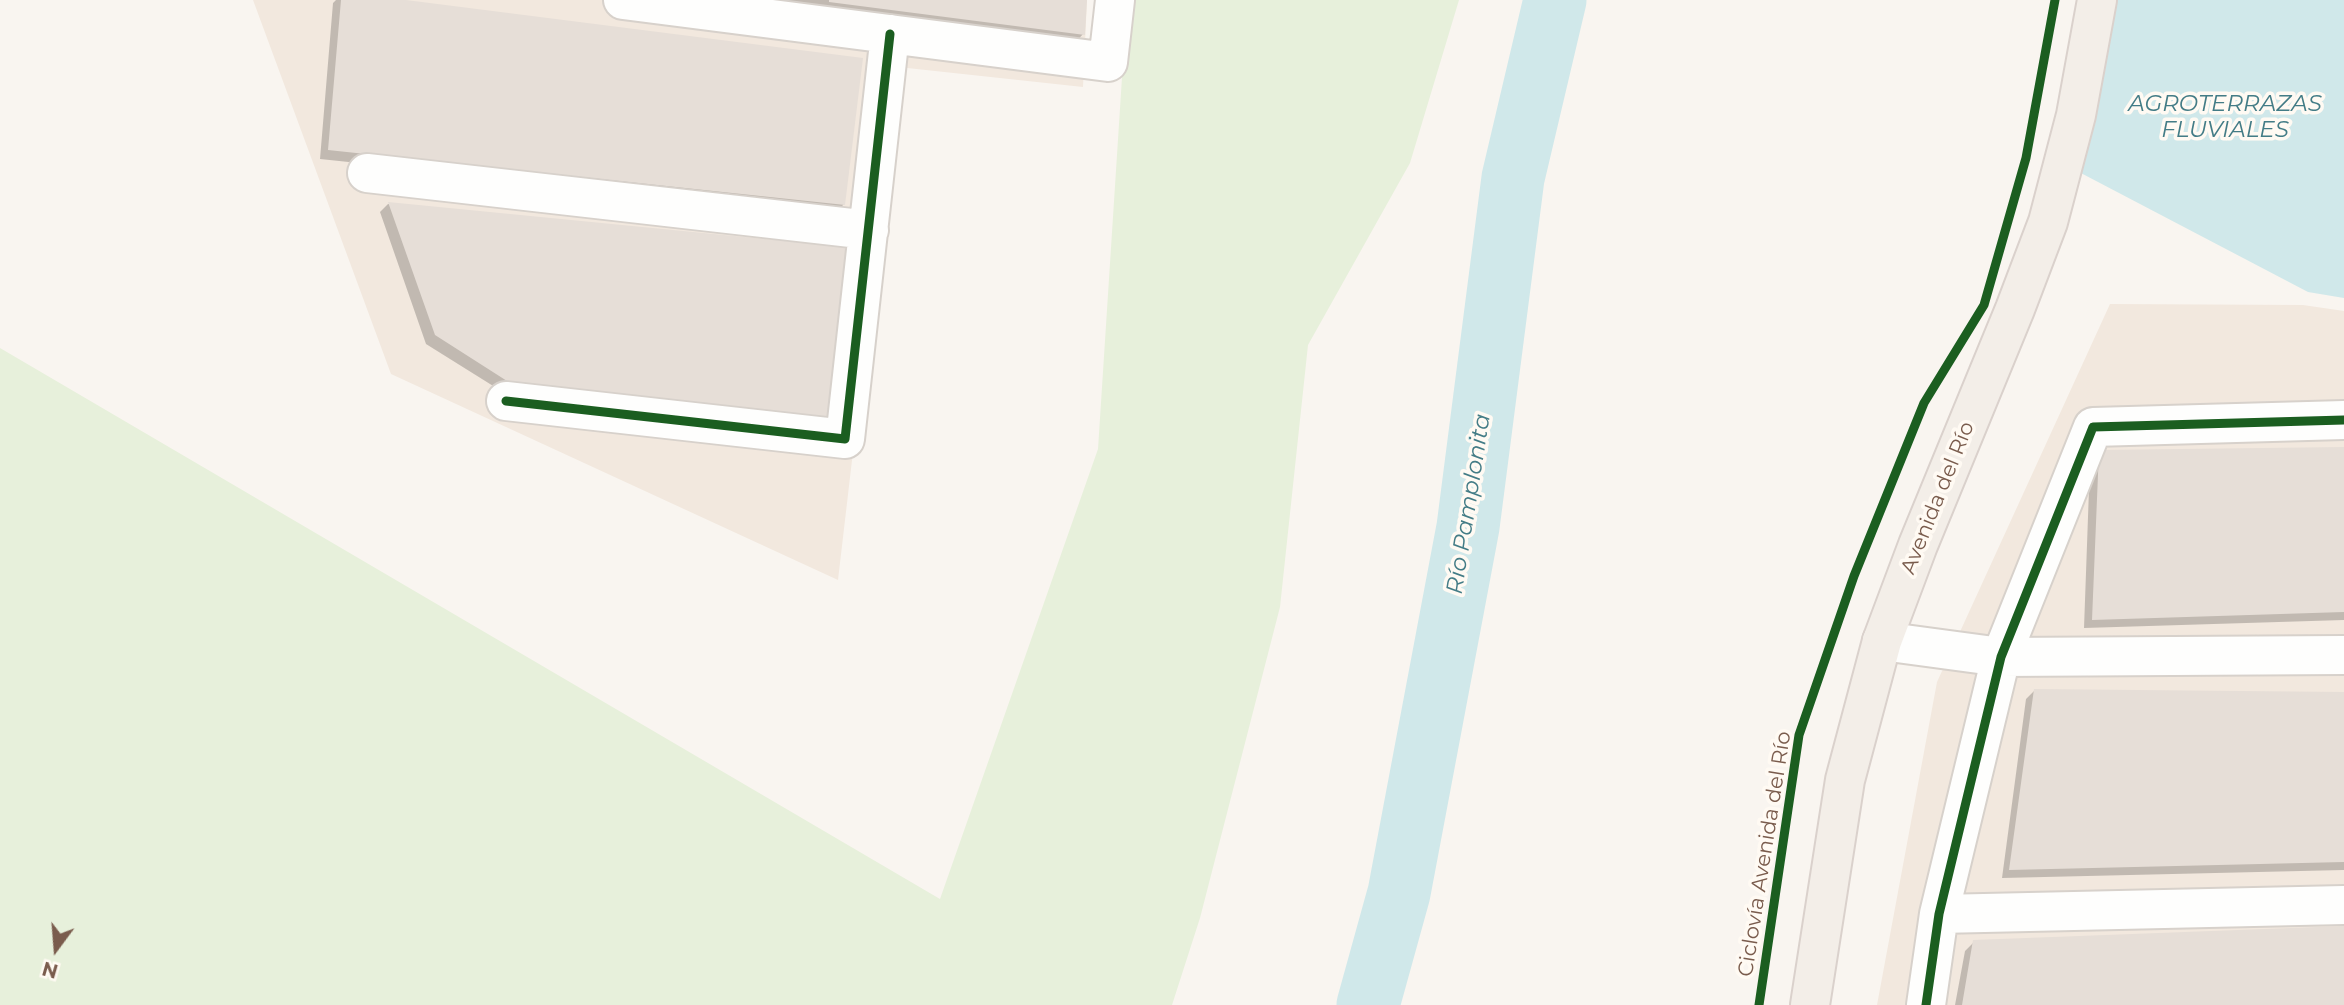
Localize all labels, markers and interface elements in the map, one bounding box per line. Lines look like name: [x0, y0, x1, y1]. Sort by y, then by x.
water label: AGROTERRAZAS FLUVIALES: [2128, 90, 2322, 144]
water label: Río Pamplonita: [1441, 412, 1497, 596]
street label: Avenida del Río: [1896, 418, 1980, 578]
street label: Ciclovía Avenida del Río: [1733, 730, 1797, 978]
north arrow: [21, 914, 91, 984]
text: N: [40, 956, 61, 983]

